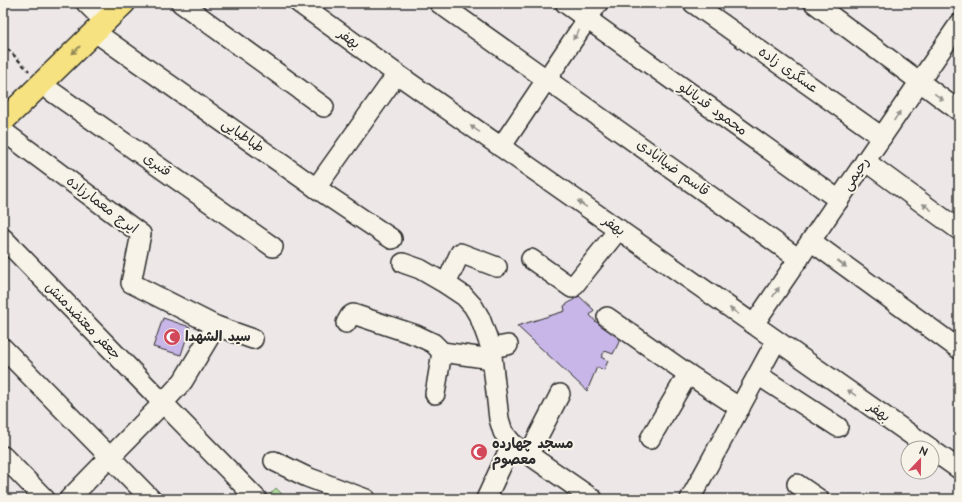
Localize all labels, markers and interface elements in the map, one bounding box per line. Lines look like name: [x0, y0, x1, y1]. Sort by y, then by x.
street label: بهفر: [333, 23, 364, 54]
one-way arrow: [573, 29, 580, 41]
street label: عسگری زاده: [754, 42, 822, 98]
one-way arrow: [71, 45, 81, 55]
street label: محمود قدیانلو: [674, 77, 751, 141]
one-way arrow: [934, 93, 945, 101]
one-way arrow: [893, 110, 901, 121]
street label: طباطبایی: [218, 114, 268, 158]
one-way arrow: [470, 125, 481, 133]
street label: قاسم ضیاآبادی: [633, 135, 713, 201]
street label: قنبری: [139, 148, 175, 182]
street label: رحیمی: [837, 153, 875, 195]
street label: ایرج معمارزاده: [62, 171, 142, 239]
one-way arrow: [577, 200, 587, 208]
one-way arrow: [922, 202, 933, 211]
street label: بهفر: [598, 211, 629, 241]
one-way arrow: [837, 260, 848, 268]
street label: جعفر معتضدمنش: [40, 277, 126, 365]
one-way arrow: [772, 287, 780, 298]
one-way arrow: [729, 307, 739, 315]
mosque icon: سید الشهدا: [162, 327, 182, 347]
place label: سید الشهدا: [185, 327, 251, 347]
one-way arrow: [847, 389, 857, 397]
street label: بهفر: [863, 397, 894, 427]
place label: مسجد چهارده معصوم: [492, 434, 574, 470]
north arrow: [900, 440, 940, 480]
mosque icon: مسجد چهارده معصوم: [469, 442, 489, 462]
text: N: [918, 443, 930, 459]

